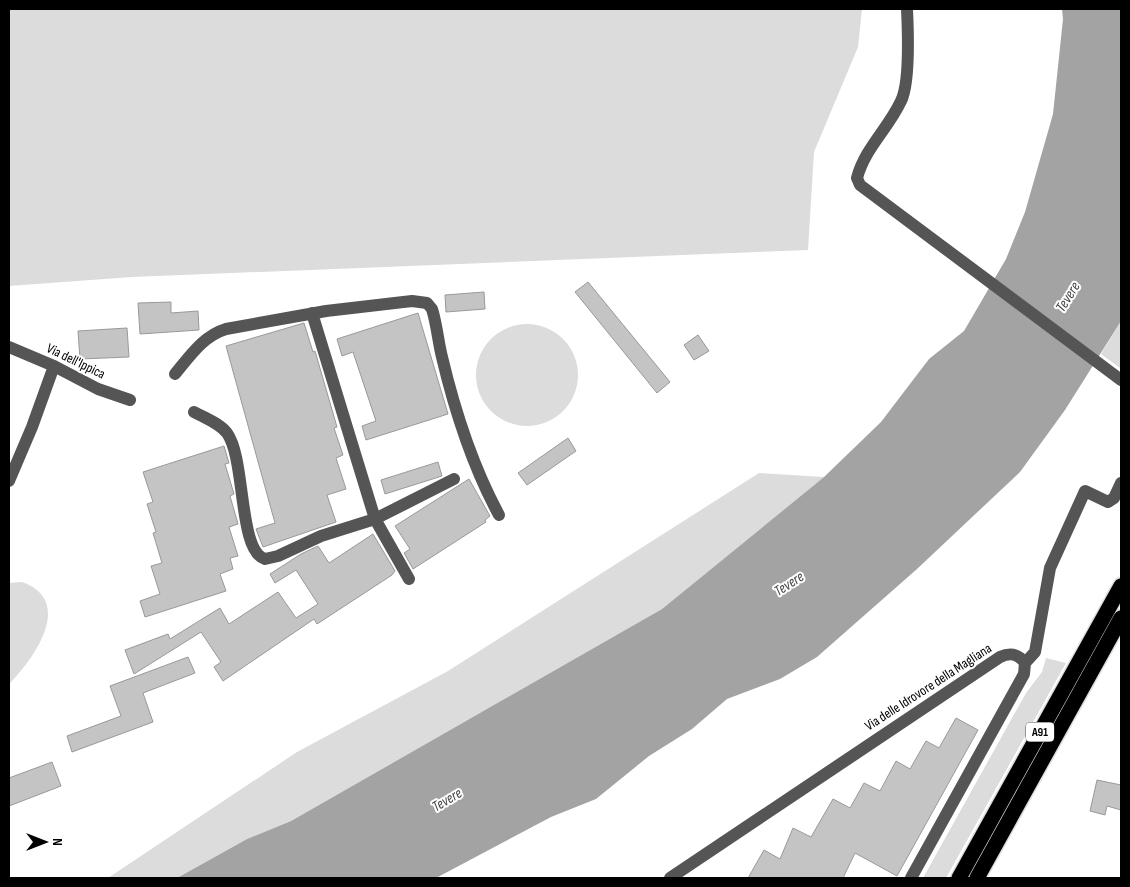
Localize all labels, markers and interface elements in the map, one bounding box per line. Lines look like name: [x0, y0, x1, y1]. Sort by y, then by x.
water label: Tevere: [1051, 278, 1085, 316]
street label: Via dell'Ippica: [44, 340, 108, 382]
water label: Tevere: [770, 567, 808, 601]
street label: Via delle Idrovore della Magliana: [861, 640, 995, 734]
road number: A91: [1026, 722, 1054, 742]
water label: Tevere: [428, 784, 466, 816]
north arrow: [20, 817, 70, 867]
text: N: [49, 838, 66, 846]

